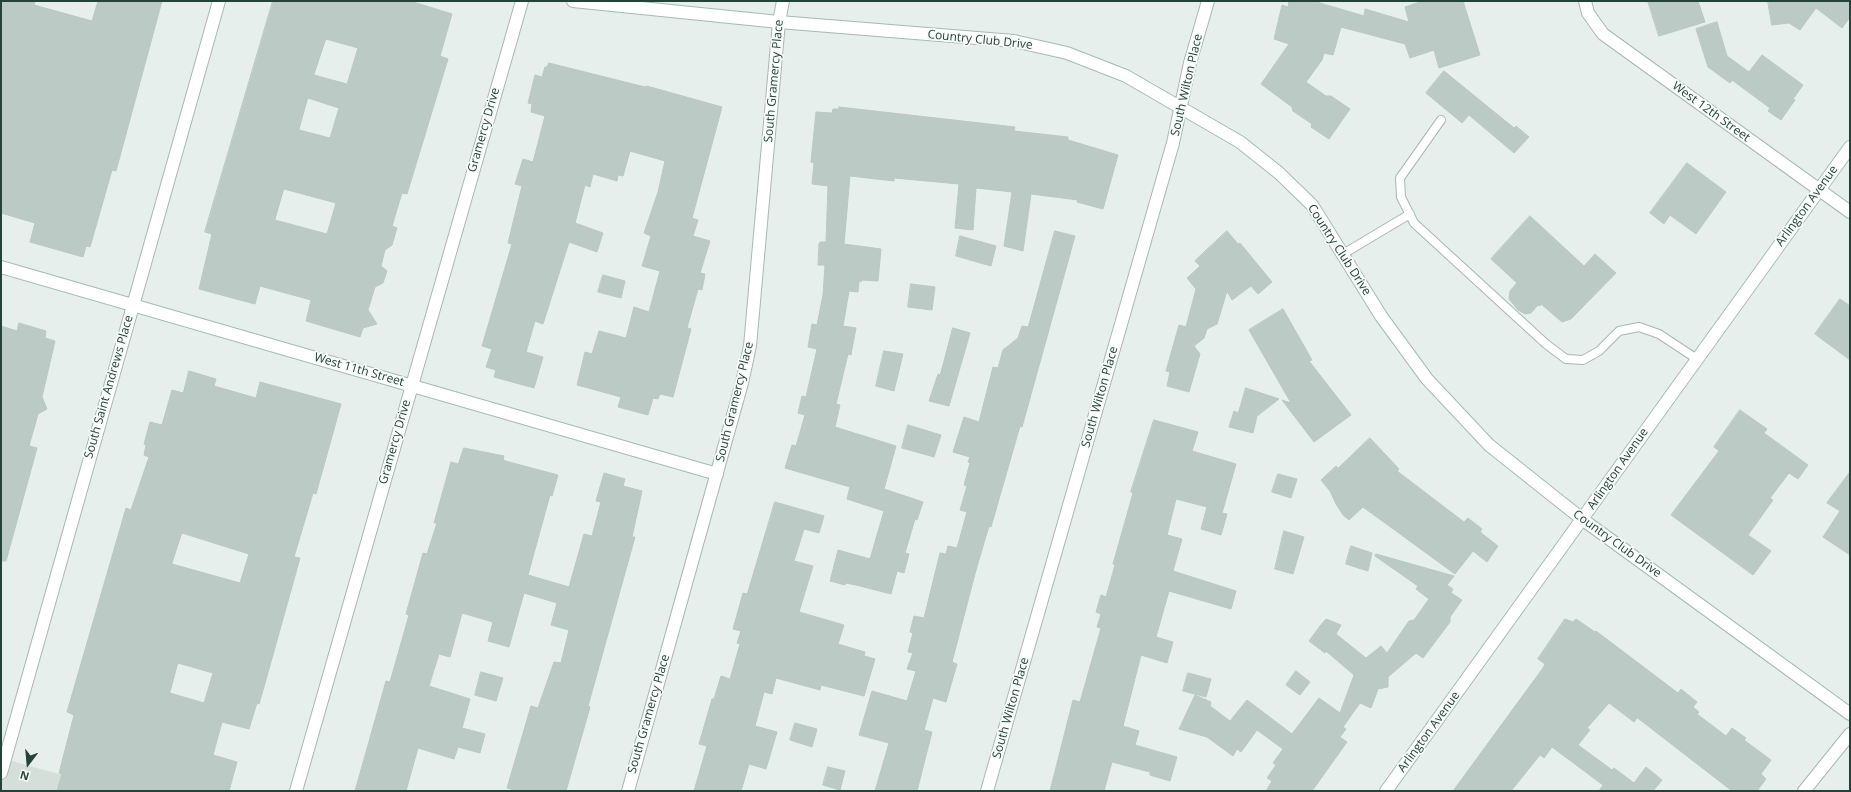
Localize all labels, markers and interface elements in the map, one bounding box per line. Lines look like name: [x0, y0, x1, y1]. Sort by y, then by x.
street label: South Gramercy Place: [761, 19, 787, 143]
street label: Country Club Drive: [927, 27, 1033, 53]
street label: South Wilton Place: [1168, 33, 1206, 137]
street label: West 12th Street: [1669, 79, 1753, 145]
street label: Gramercy Drive: [465, 86, 503, 174]
street label: Arlington Avenue: [1773, 163, 1841, 249]
street label: Country Club Drive: [1304, 202, 1374, 298]
street label: South Saint Andrews Place: [82, 314, 136, 460]
street label: South Gramercy Place: [713, 340, 757, 464]
street label: South Wilton Place: [1079, 345, 1121, 449]
street label: West 11th Street: [312, 350, 406, 390]
street label: Gramercy Drive: [376, 398, 414, 486]
street label: Arlington Avenue: [1585, 425, 1651, 513]
street label: Country Club Drive: [1570, 507, 1664, 581]
street label: South Gramercy Place: [625, 653, 673, 775]
street label: South Wilton Place: [990, 656, 1032, 760]
street label: Arlington Avenue: [1395, 689, 1463, 775]
north arrow: [8, 744, 48, 784]
text: N: [18, 768, 31, 784]

